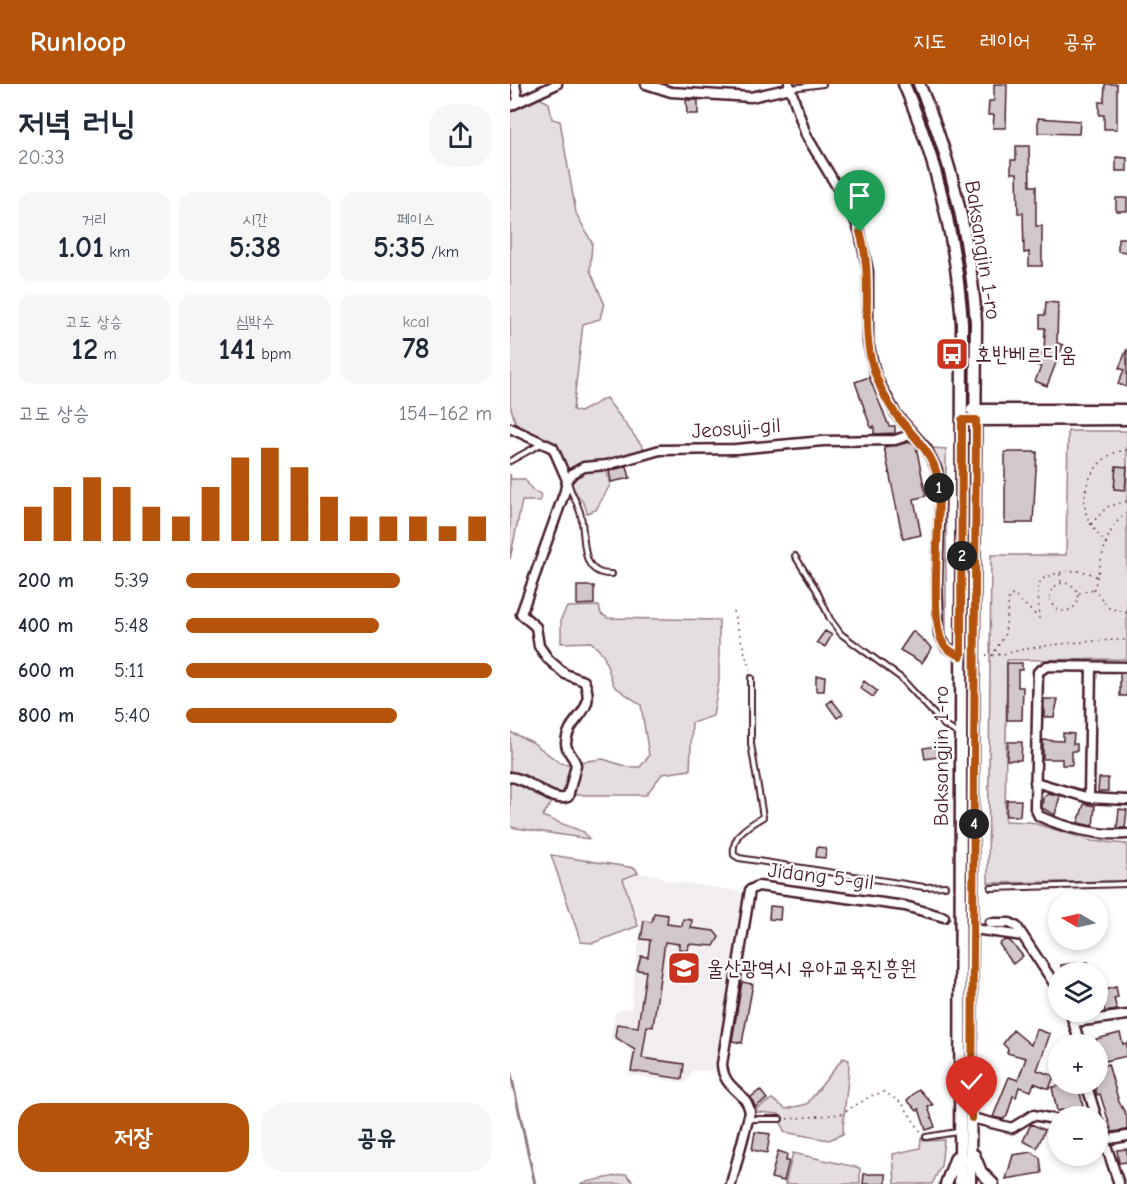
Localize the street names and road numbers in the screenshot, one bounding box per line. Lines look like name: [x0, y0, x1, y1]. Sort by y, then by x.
street label: Baksangjin 1-ro: [960, 179, 1006, 321]
street label: Jeosuji-gil: [691, 413, 781, 443]
street label: Baksangjin 1-ro: [929, 686, 953, 826]
street label: Jidang 5-gil: [767, 858, 875, 894]

